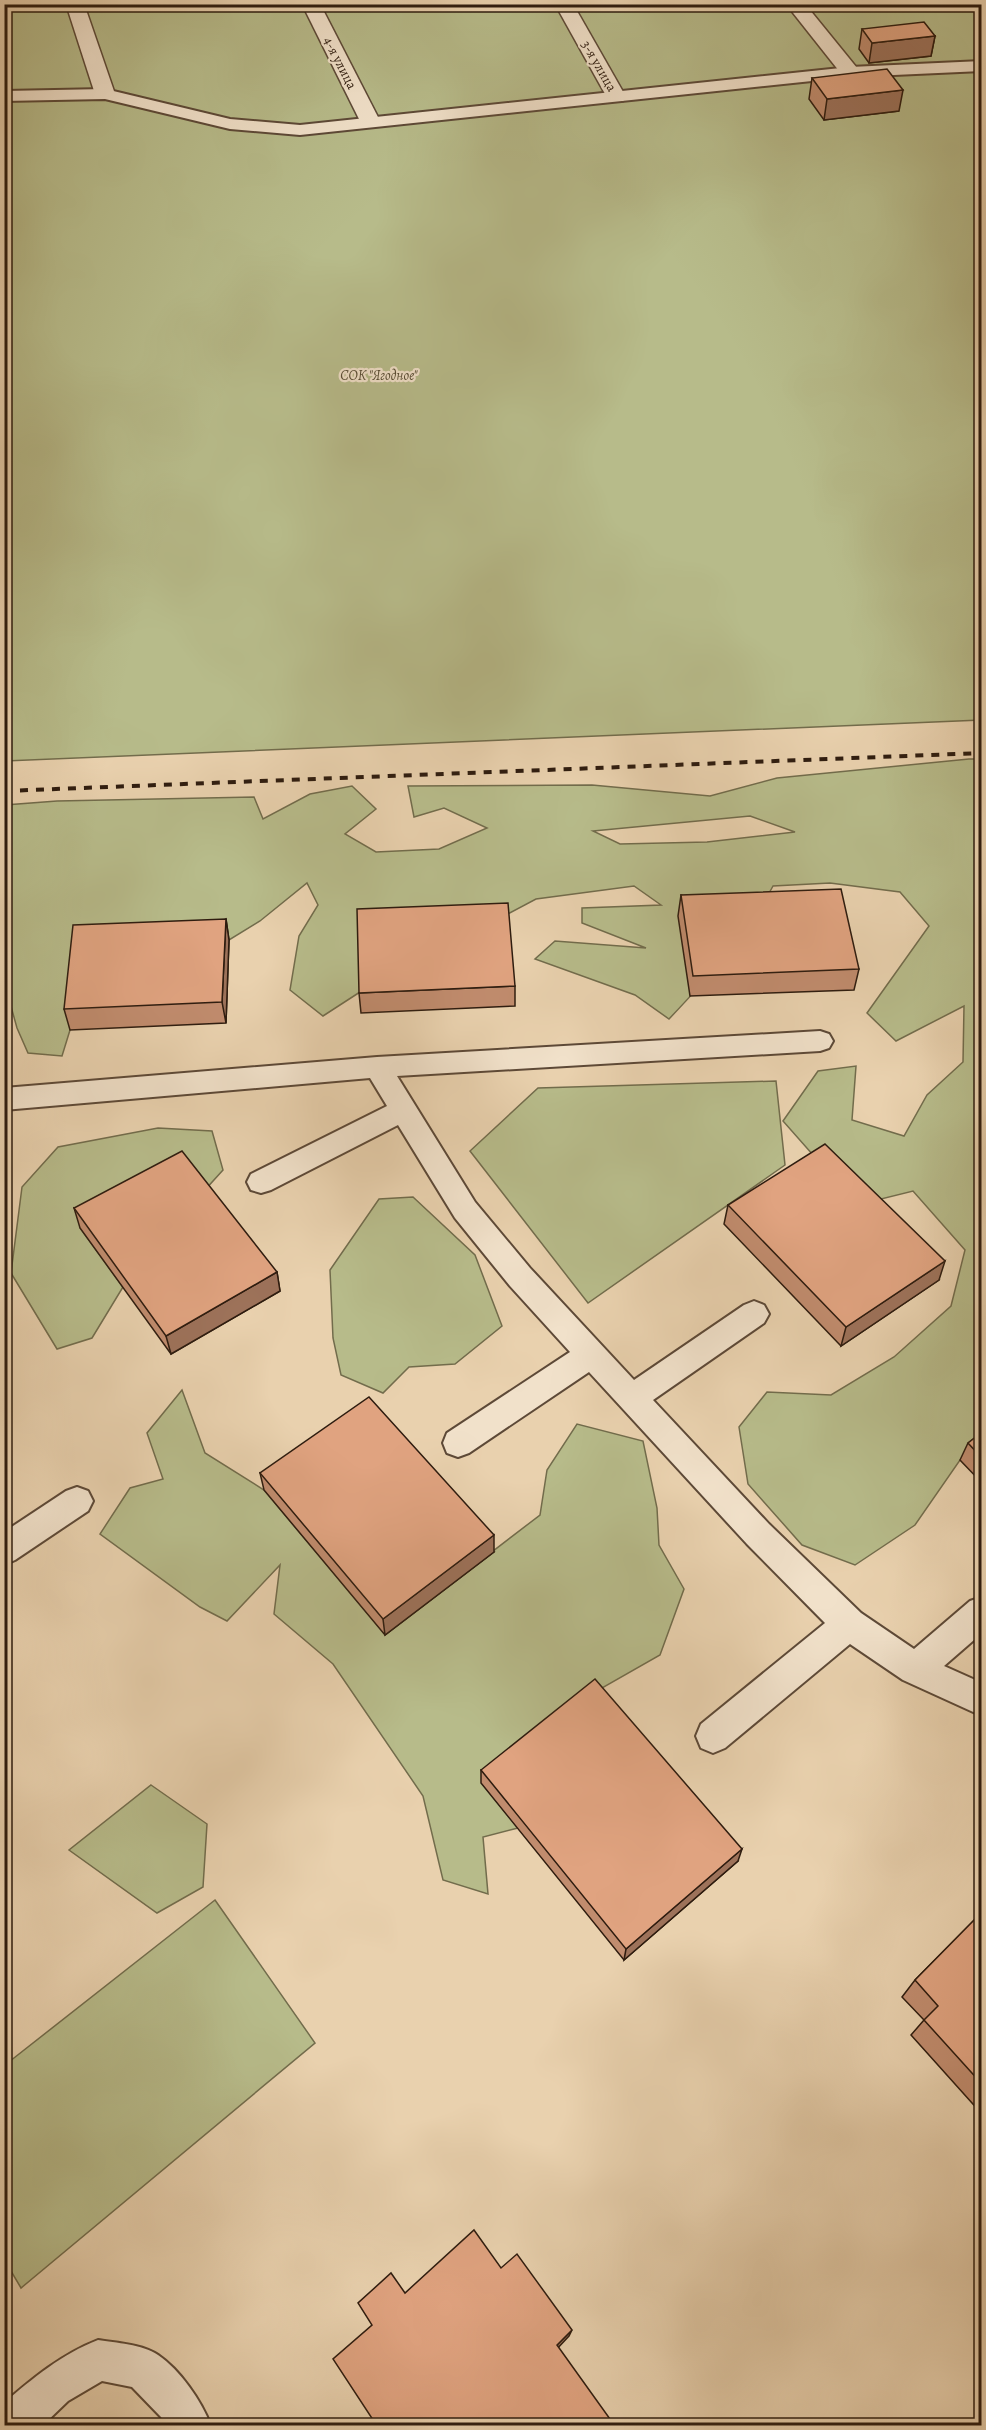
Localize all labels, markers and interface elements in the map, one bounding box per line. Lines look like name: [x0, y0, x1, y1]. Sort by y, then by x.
street label: 4-я улица: [319, 33, 362, 93]
street label: 3-я улица: [577, 37, 622, 96]
park label: СОК "Ягодное": [340, 366, 419, 385]

